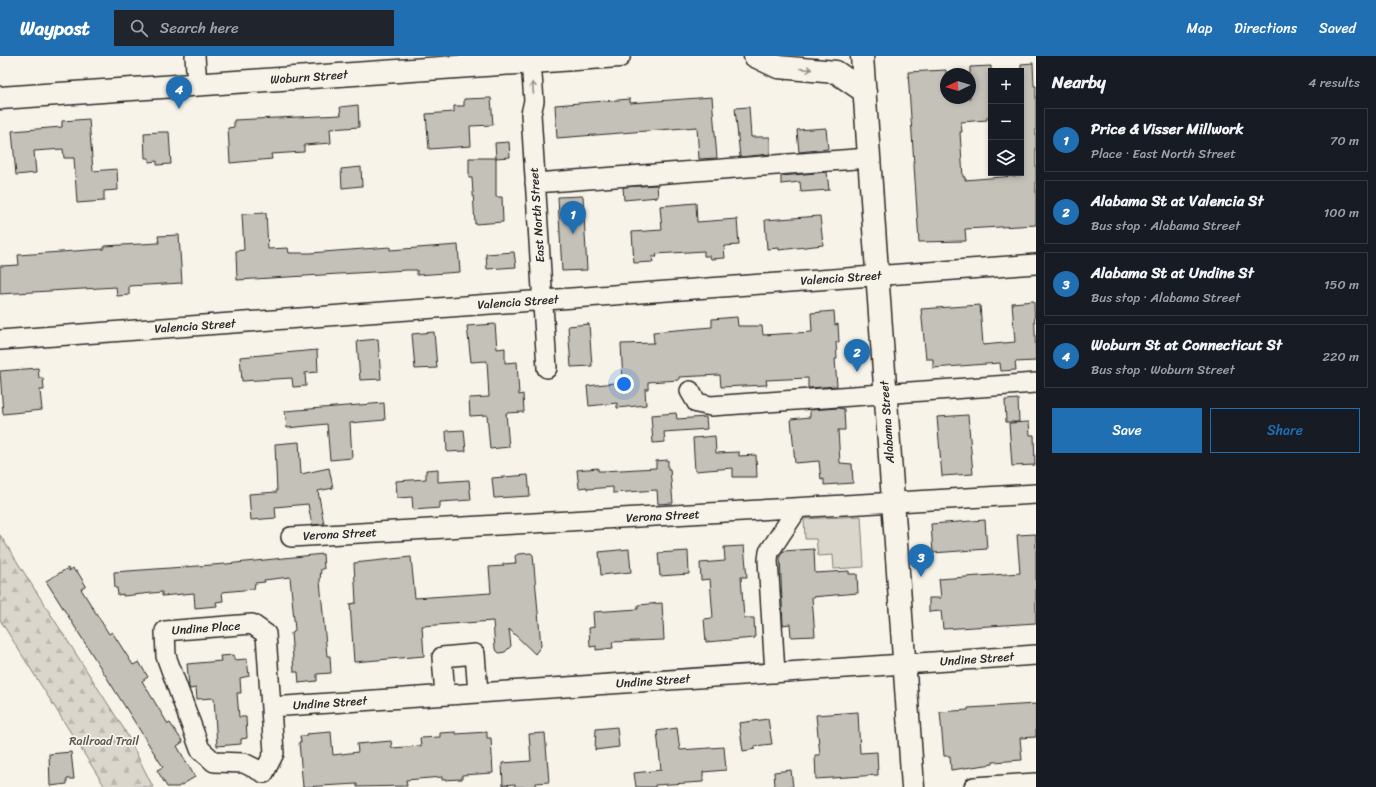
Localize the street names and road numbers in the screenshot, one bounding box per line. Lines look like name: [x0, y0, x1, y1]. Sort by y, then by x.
street label: Woburn Street: [269, 63, 350, 91]
street label: East North Street: [523, 167, 551, 263]
street label: Valencia Street: [800, 264, 883, 292]
street label: Valencia Street: [477, 288, 560, 316]
street label: Valencia Street: [154, 312, 237, 340]
street label: Alabama Street: [873, 379, 901, 465]
street label: Verona Street: [626, 503, 700, 529]
street label: Verona Street: [303, 521, 377, 547]
street label: Undine Place: [171, 615, 241, 641]
street label: Undine Street: [939, 645, 1016, 673]
street label: Undine Street: [615, 667, 692, 695]
street label: Undine Street: [292, 689, 369, 717]

